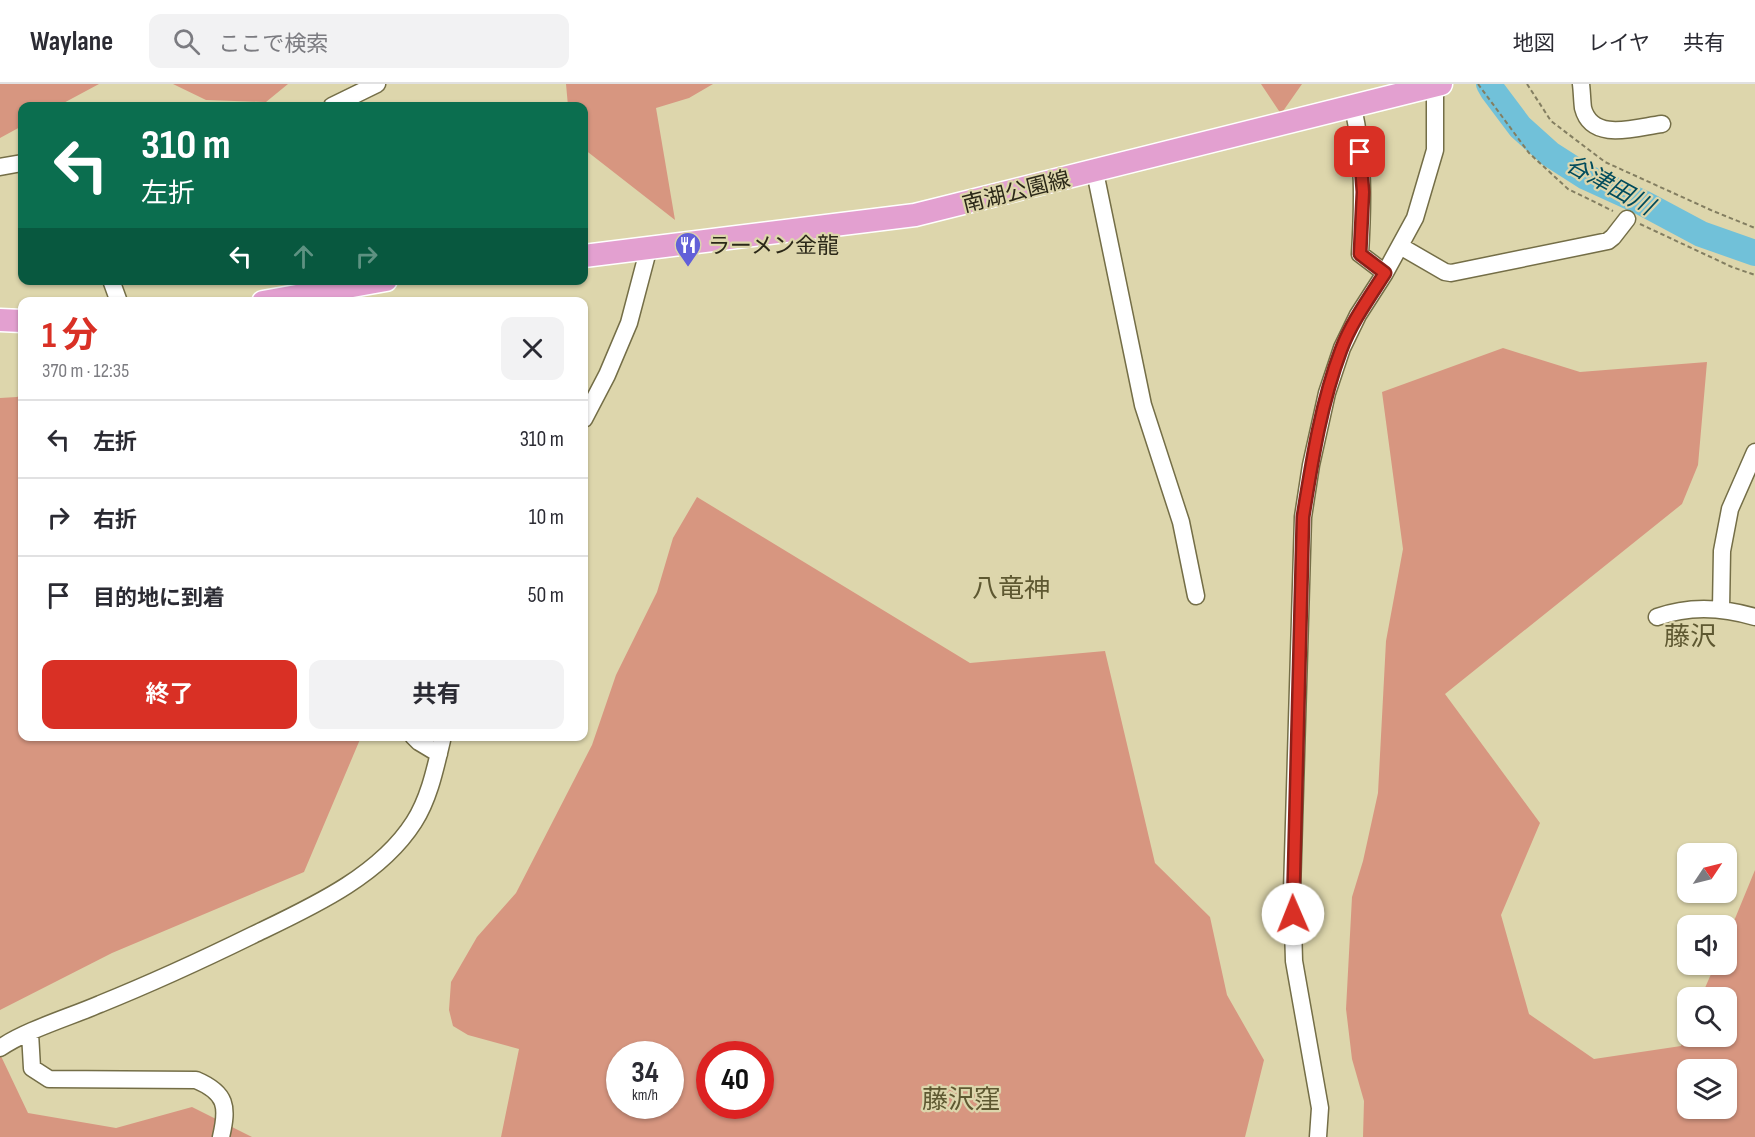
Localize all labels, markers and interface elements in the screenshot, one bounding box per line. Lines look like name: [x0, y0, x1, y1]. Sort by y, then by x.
search box: [149, 14, 569, 68]
text: Waylane: [30, 25, 113, 58]
icon: search: [170, 25, 203, 58]
text: ここで検索: [218, 31, 328, 58]
text: 地図: [1513, 31, 1555, 56]
text: レイヤ: [1588, 31, 1650, 56]
text: 共有: [1683, 31, 1725, 56]
text: 310 m: [141, 120, 231, 171]
icon: left: [42, 126, 120, 204]
pin: [1334, 126, 1385, 177]
icon: arrive: [1343, 135, 1376, 168]
water label: 谷津田川: [1561, 149, 1661, 223]
street label: 南湖公園線: [960, 166, 1073, 219]
text: 左折: [141, 178, 195, 210]
restaurant icon: ラーメン金龍: [673, 230, 703, 268]
place label: ラーメン金龍: [708, 233, 839, 260]
icon: left: [224, 240, 257, 273]
icon: ahead: [287, 240, 320, 273]
icon: right: [350, 240, 383, 273]
text: 1 分: [42, 315, 98, 358]
button: close: [501, 317, 564, 380]
text: 370 m · 12:35: [42, 359, 129, 383]
icon: left: [42, 423, 75, 456]
text: 310 m: [520, 426, 564, 453]
text: 左折: [93, 429, 137, 456]
icon: right: [42, 501, 75, 534]
text: 10 m: [529, 504, 564, 531]
text: 右折: [93, 507, 137, 534]
district label: 八竜神: [972, 574, 1050, 605]
icon: arrive: [42, 579, 75, 612]
text: 50 m: [528, 582, 564, 609]
text: 目的地に到着: [93, 585, 225, 612]
district label: 藤沢: [1664, 622, 1716, 653]
button: 終了: [42, 660, 297, 729]
button: 共有: [309, 660, 564, 729]
north arrow: [1677, 843, 1737, 903]
map controls: [1677, 843, 1737, 1119]
position arrow: [1261, 882, 1325, 946]
button: sound: [1677, 915, 1737, 975]
button: search: [1677, 987, 1737, 1047]
speed limit sign: 40: [696, 1041, 774, 1119]
text: 34: [631, 1055, 659, 1091]
button: layers: [1677, 1059, 1737, 1119]
district label: 藤沢窪: [922, 1085, 1000, 1116]
text: km/h: [632, 1086, 658, 1105]

